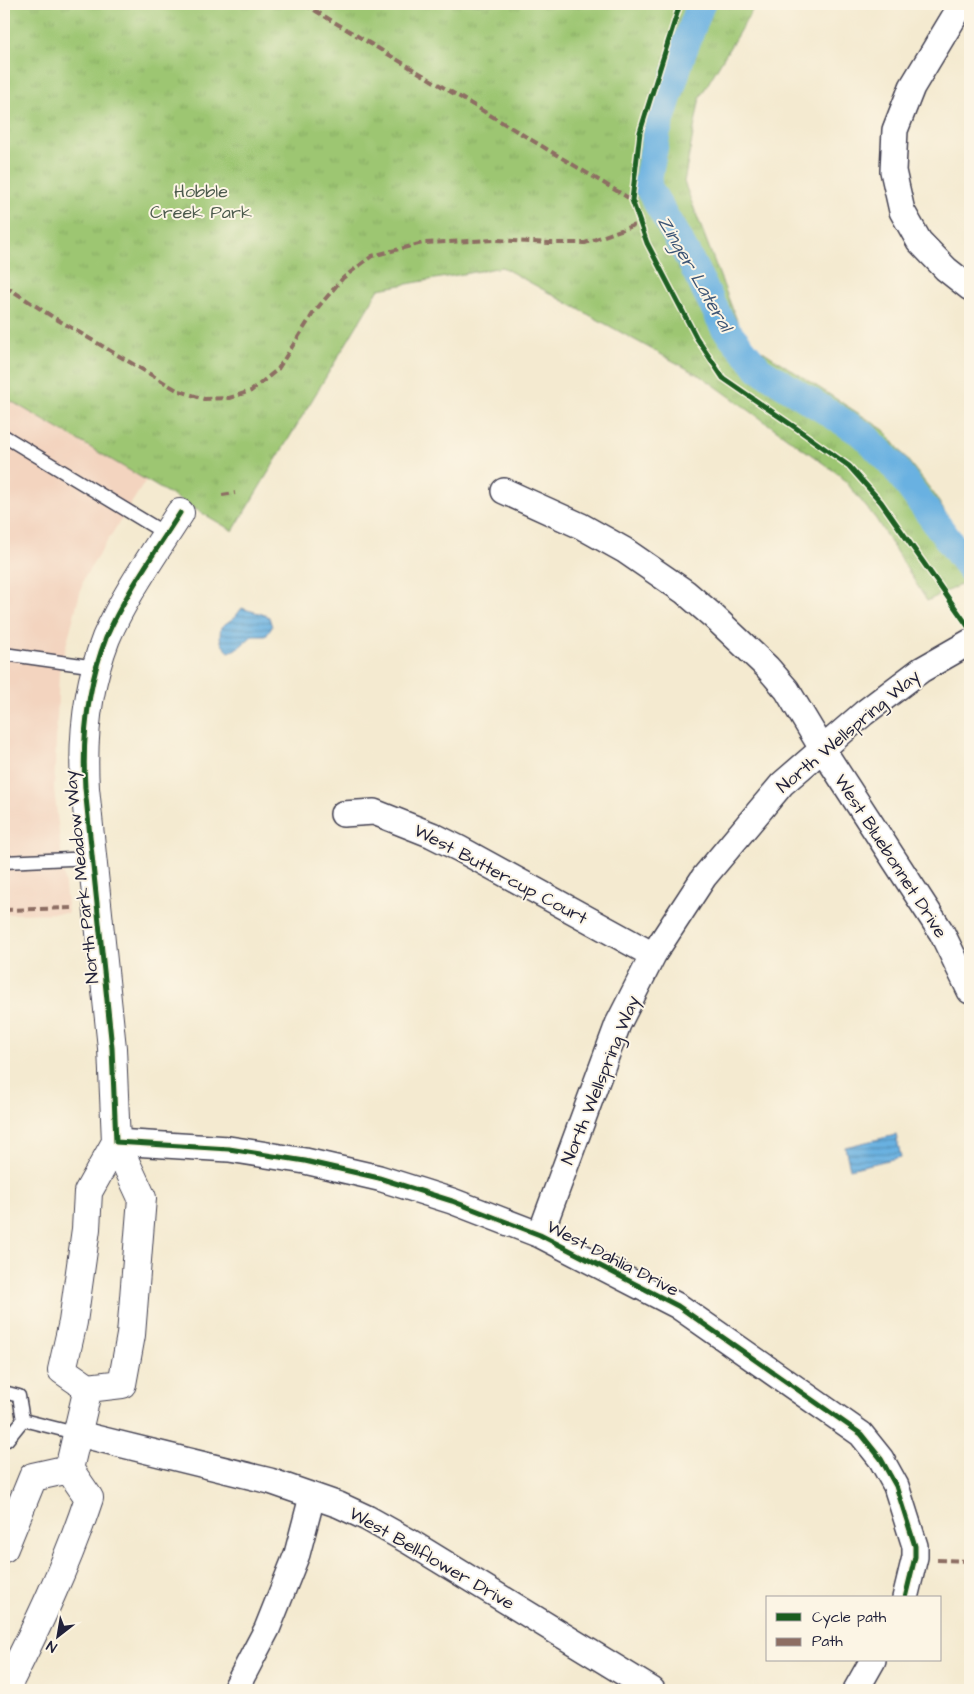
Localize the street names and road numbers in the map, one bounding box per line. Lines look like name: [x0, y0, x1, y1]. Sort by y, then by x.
street label: North Wellspring Way: [771, 664, 926, 800]
street label: North Park Meadow Way: [58, 769, 106, 985]
street label: West Bluebonnet Drive: [828, 770, 953, 943]
street label: West Buttercup Court: [410, 818, 593, 931]
street label: North Wellspring Way: [555, 992, 647, 1169]
street label: West Dahlia Drive: [542, 1214, 683, 1303]
street label: West Bellflower Drive: [345, 1501, 519, 1616]

